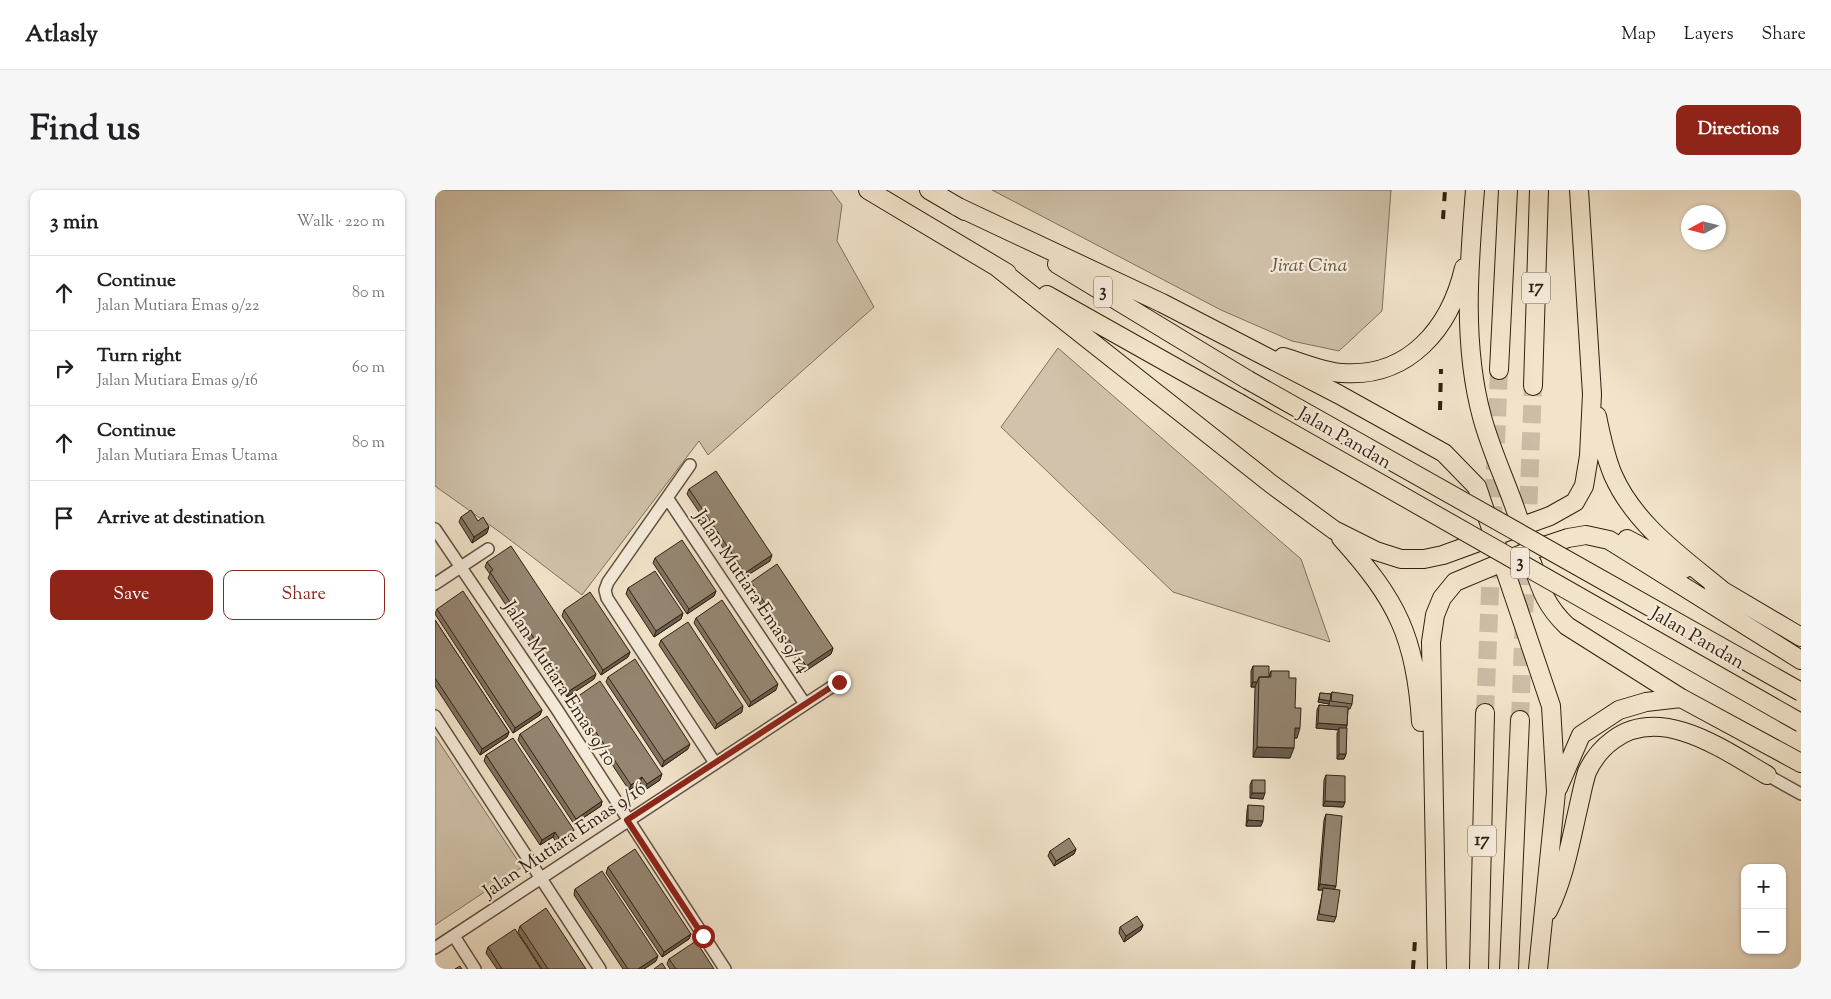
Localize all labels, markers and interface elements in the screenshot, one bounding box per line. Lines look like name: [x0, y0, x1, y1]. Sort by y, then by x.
text: Atlasly: [25, 18, 98, 52]
text: Map: [1621, 22, 1656, 48]
text: Layers: [1684, 22, 1734, 48]
text: Share: [1762, 22, 1806, 48]
text: Find us: [30, 105, 140, 156]
button: Directions: [1676, 105, 1801, 155]
north arrow: [1681, 205, 1726, 250]
text: 3 min: [50, 208, 99, 238]
text: Walk · 220 m: [297, 211, 385, 234]
park label: Jirat Cina: [1270, 253, 1347, 280]
text: Continue: [97, 268, 176, 295]
road number: 17: [1522, 272, 1550, 304]
road number: 3: [1094, 276, 1112, 308]
icon: ahead: [50, 279, 78, 307]
text: 80 m: [352, 282, 385, 305]
text: Jalan Mutiara Emas 9/22: [97, 295, 259, 318]
text: Turn right: [97, 343, 181, 370]
icon: right: [50, 354, 78, 382]
text: 60 m: [352, 357, 385, 380]
text: Jalan Mutiara Emas 9/16: [97, 370, 258, 393]
street label: Jalan Pandan: [1291, 401, 1396, 477]
text: Continue: [97, 418, 176, 445]
icon: ahead: [50, 429, 78, 457]
text: 80 m: [352, 432, 385, 455]
text: Jalan Mutiara Emas Utama: [97, 445, 278, 468]
icon: arrive: [50, 504, 78, 532]
street label: Jalan Mutiara Emas 9/14: [686, 504, 816, 679]
text: Arrive at destination: [97, 505, 265, 532]
road number: 3: [1511, 548, 1529, 578]
button: Save: [50, 570, 213, 620]
button: Share: [223, 570, 385, 620]
street label: Jalan Mutiara Emas 9/10: [495, 595, 623, 772]
street label: Jalan Pandan: [1644, 601, 1749, 677]
route end: [828, 671, 851, 694]
street label: Jalan Mutiara Emas 9/16: [477, 776, 652, 906]
road number: 17: [1468, 826, 1496, 856]
map controls: [1741, 864, 1786, 954]
button: +: [1741, 864, 1786, 909]
button: −: [1741, 909, 1786, 954]
route start: [692, 925, 715, 948]

